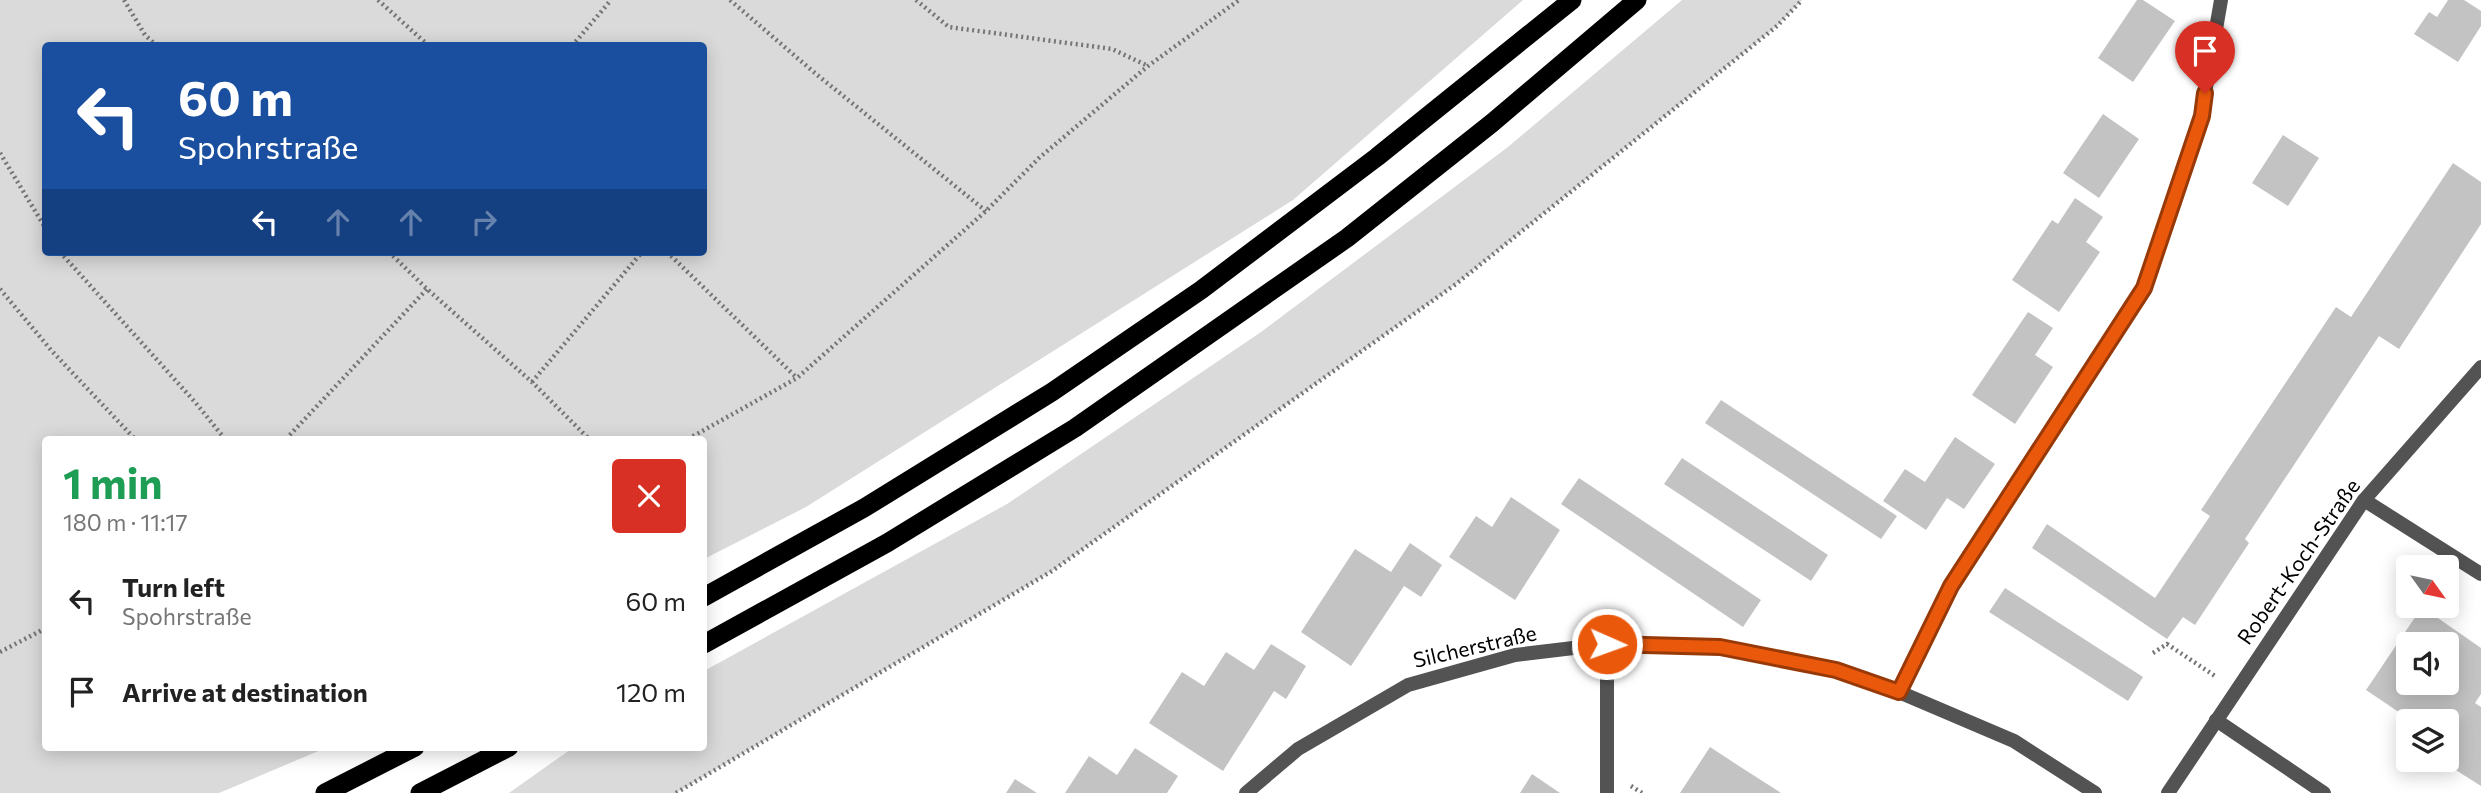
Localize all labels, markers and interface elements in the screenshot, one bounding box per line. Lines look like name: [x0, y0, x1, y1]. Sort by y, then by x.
pin: [2175, 21, 2235, 93]
icon: arrive: [2186, 32, 2224, 70]
text: 60 m: [178, 66, 293, 126]
icon: left: [63, 70, 154, 161]
text: Spohrstraße: [178, 126, 358, 166]
icon: left: [246, 203, 284, 241]
icon: ahead: [319, 203, 357, 241]
icon: ahead: [392, 203, 430, 241]
icon: right: [465, 203, 503, 241]
text: 1 min: [63, 456, 163, 508]
button: close: [612, 459, 686, 533]
street label: Robert-Koch-Straße: [2231, 474, 2364, 649]
text: 180 m · 11:17: [63, 508, 188, 536]
north arrow: [2396, 555, 2459, 618]
map controls: [2396, 555, 2459, 772]
text: Turn left: [122, 571, 225, 602]
icon: left: [63, 582, 101, 620]
text: 60 m: [626, 585, 686, 616]
text: Spohrstraße: [122, 602, 252, 630]
position arrow: [1570, 607, 1644, 681]
street label: Silcherstraße: [1411, 619, 1539, 672]
button: sound: [2396, 632, 2459, 695]
icon: arrive: [63, 673, 101, 711]
text: Arrive at destination: [122, 676, 368, 707]
text: 120 m: [616, 676, 686, 707]
button: layers: [2396, 709, 2459, 772]

